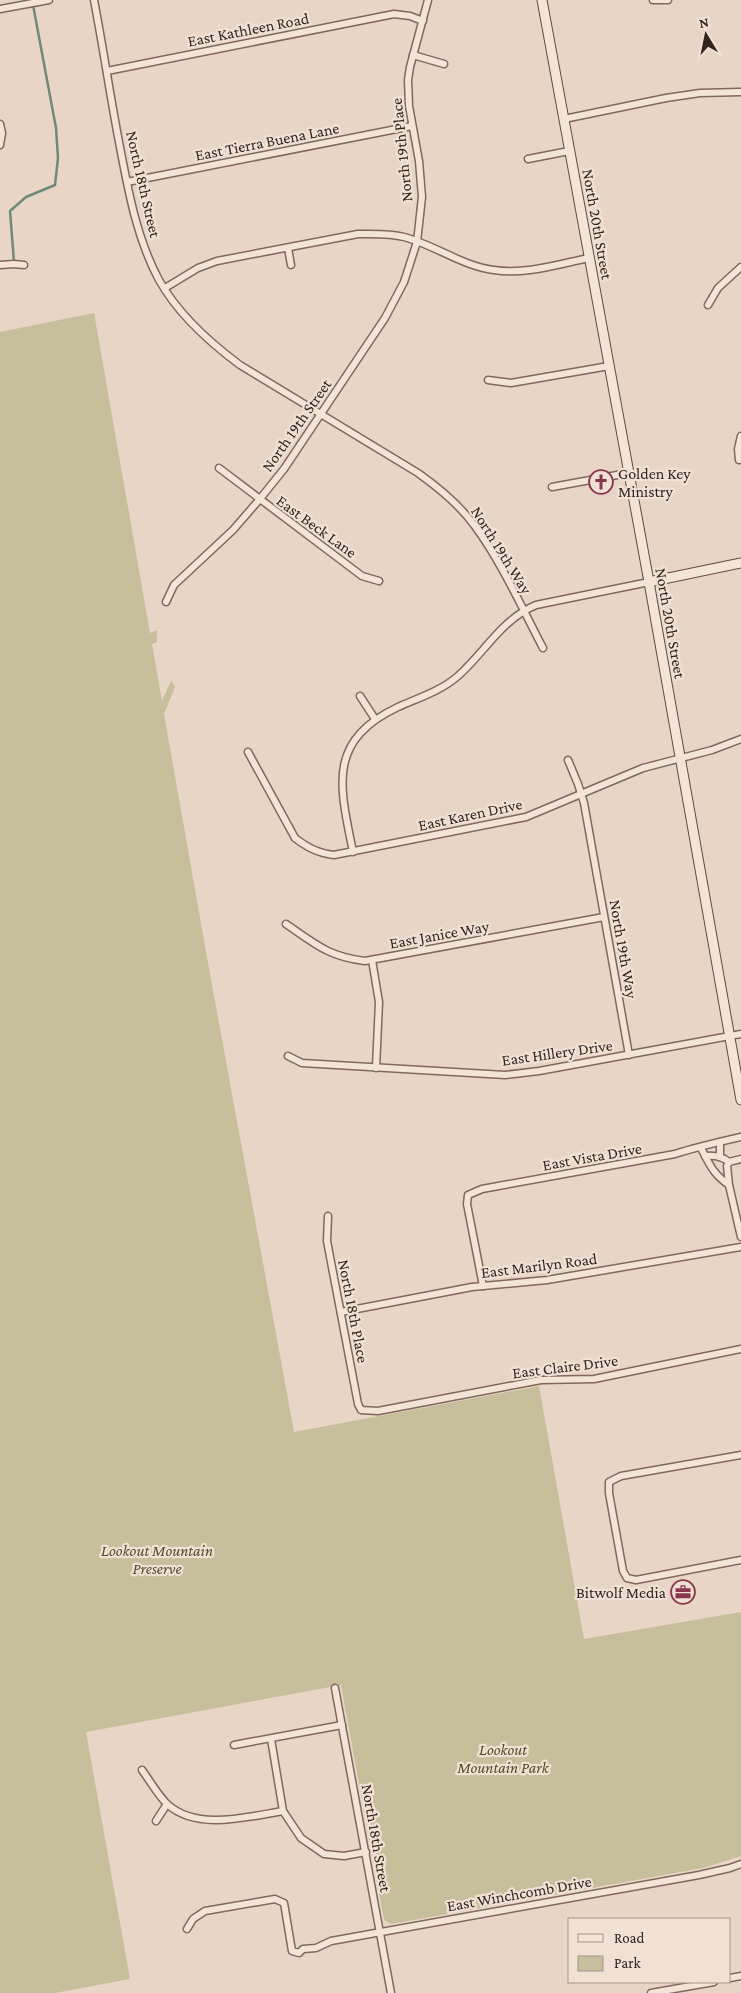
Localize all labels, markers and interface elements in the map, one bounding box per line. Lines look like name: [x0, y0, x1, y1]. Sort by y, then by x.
street label: East Kathleen Road: [186, 9, 311, 50]
north arrow: [681, 10, 731, 60]
text: N: [698, 13, 710, 31]
street label: North 19th Place: [388, 97, 415, 203]
street label: East Tierra Buena Lane: [194, 119, 341, 164]
street label: North 18th Street: [123, 129, 164, 240]
street label: North 20th Street: [579, 167, 616, 281]
street label: North 19th Street: [258, 375, 335, 475]
place label: Golden Key Ministry: [618, 465, 691, 501]
church icon: Golden Key Ministry: [588, 469, 614, 495]
street label: East Beck Lane: [273, 492, 360, 561]
street label: North 19th Way: [467, 503, 536, 598]
street label: North 20th Street: [652, 566, 689, 680]
street label: East Karen Drive: [417, 795, 524, 834]
street label: North 19th Way: [605, 898, 641, 1001]
street label: East Janice Way: [388, 917, 491, 953]
street label: East Hillery Drive: [501, 1036, 614, 1070]
street label: East Vista Drive: [541, 1139, 643, 1174]
street label: East Marilyn Road: [480, 1250, 599, 1282]
street label: North 18th Place: [335, 1258, 372, 1364]
street label: East Claire Drive: [511, 1352, 619, 1381]
park label: Lookout Mountain Preserve: [101, 1542, 213, 1577]
office icon: Bitwolf Media: [670, 1579, 696, 1605]
place label: Bitwolf Media: [576, 1584, 667, 1601]
park label: Lookout Mountain Park: [456, 1741, 550, 1776]
street label: North 18th Street: [359, 1783, 394, 1894]
street label: East Winchcomb Drive: [446, 1872, 593, 1915]
legend: [568, 1918, 731, 1983]
text: Road: [614, 1930, 645, 1946]
text: Park: [614, 1955, 641, 1971]

